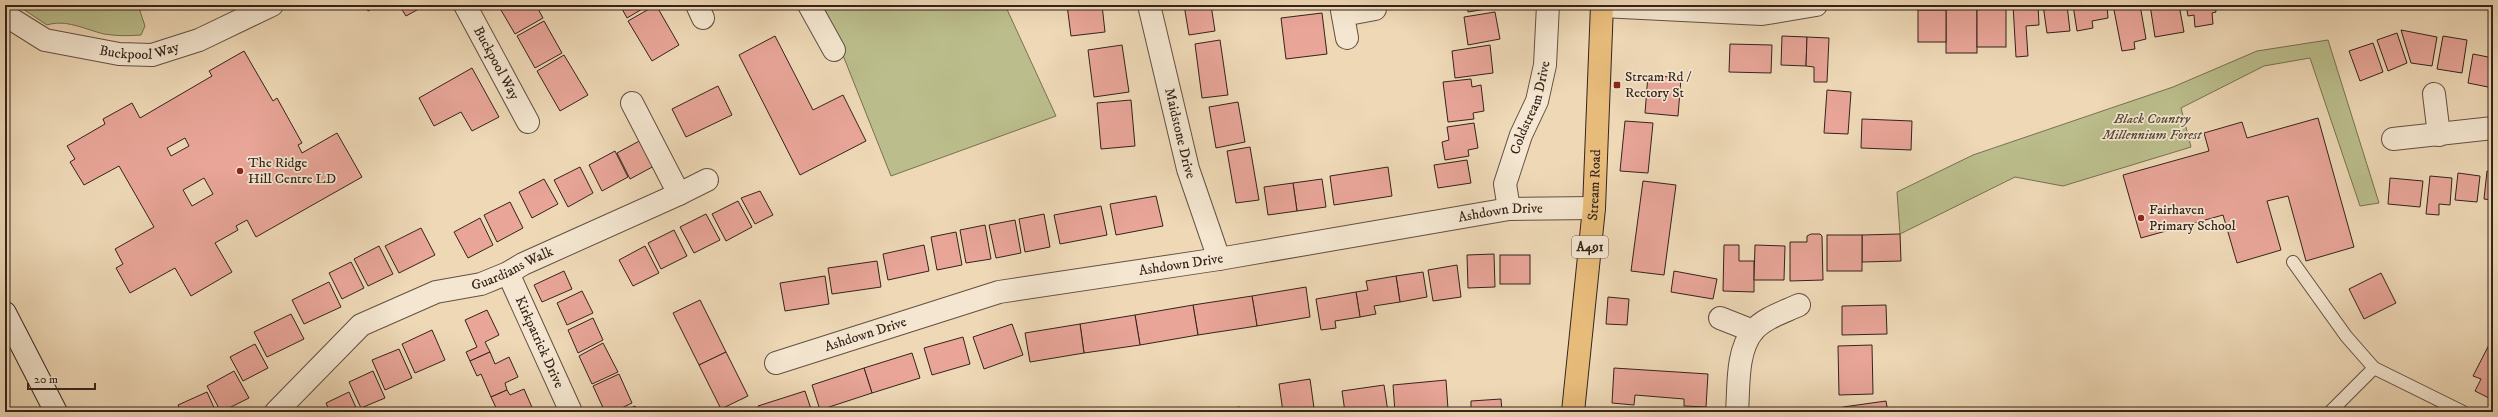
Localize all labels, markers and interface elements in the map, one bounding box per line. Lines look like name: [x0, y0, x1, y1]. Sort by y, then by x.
street label: Buckpool Way: [469, 23, 524, 103]
street label: Buckpool Way: [98, 38, 182, 64]
street label: Coldstream Drive: [1506, 61, 1554, 157]
place label: Stream Rd / Rectory St: [1625, 68, 1692, 102]
marker: Stream Rd / Rectory St: [1612, 80, 1622, 90]
street label: Maidstone Drive: [1160, 86, 1200, 181]
park label: Black Country Millennium Forest: [2101, 110, 2203, 144]
street label: Stream Road: [1584, 149, 1605, 222]
place label: The Ridge Hill Centre LD: [248, 154, 336, 188]
marker: The Ridge Hill Centre LD: [235, 166, 245, 176]
street label: Ashdown Drive: [1457, 200, 1543, 227]
place label: Fairhaven Primary School: [2149, 201, 2236, 235]
marker: Fairhaven Primary School: [2136, 213, 2146, 223]
road number: A491: [1572, 236, 1608, 258]
street label: Guardians Walk: [470, 243, 556, 295]
street label: Ashdown Drive: [1137, 249, 1225, 280]
street label: Kirkpatrick Drive: [511, 293, 568, 391]
street label: Ashdown Drive: [822, 313, 909, 356]
scale bar: [28, 365, 95, 391]
text: 20 m: [34, 372, 58, 387]

